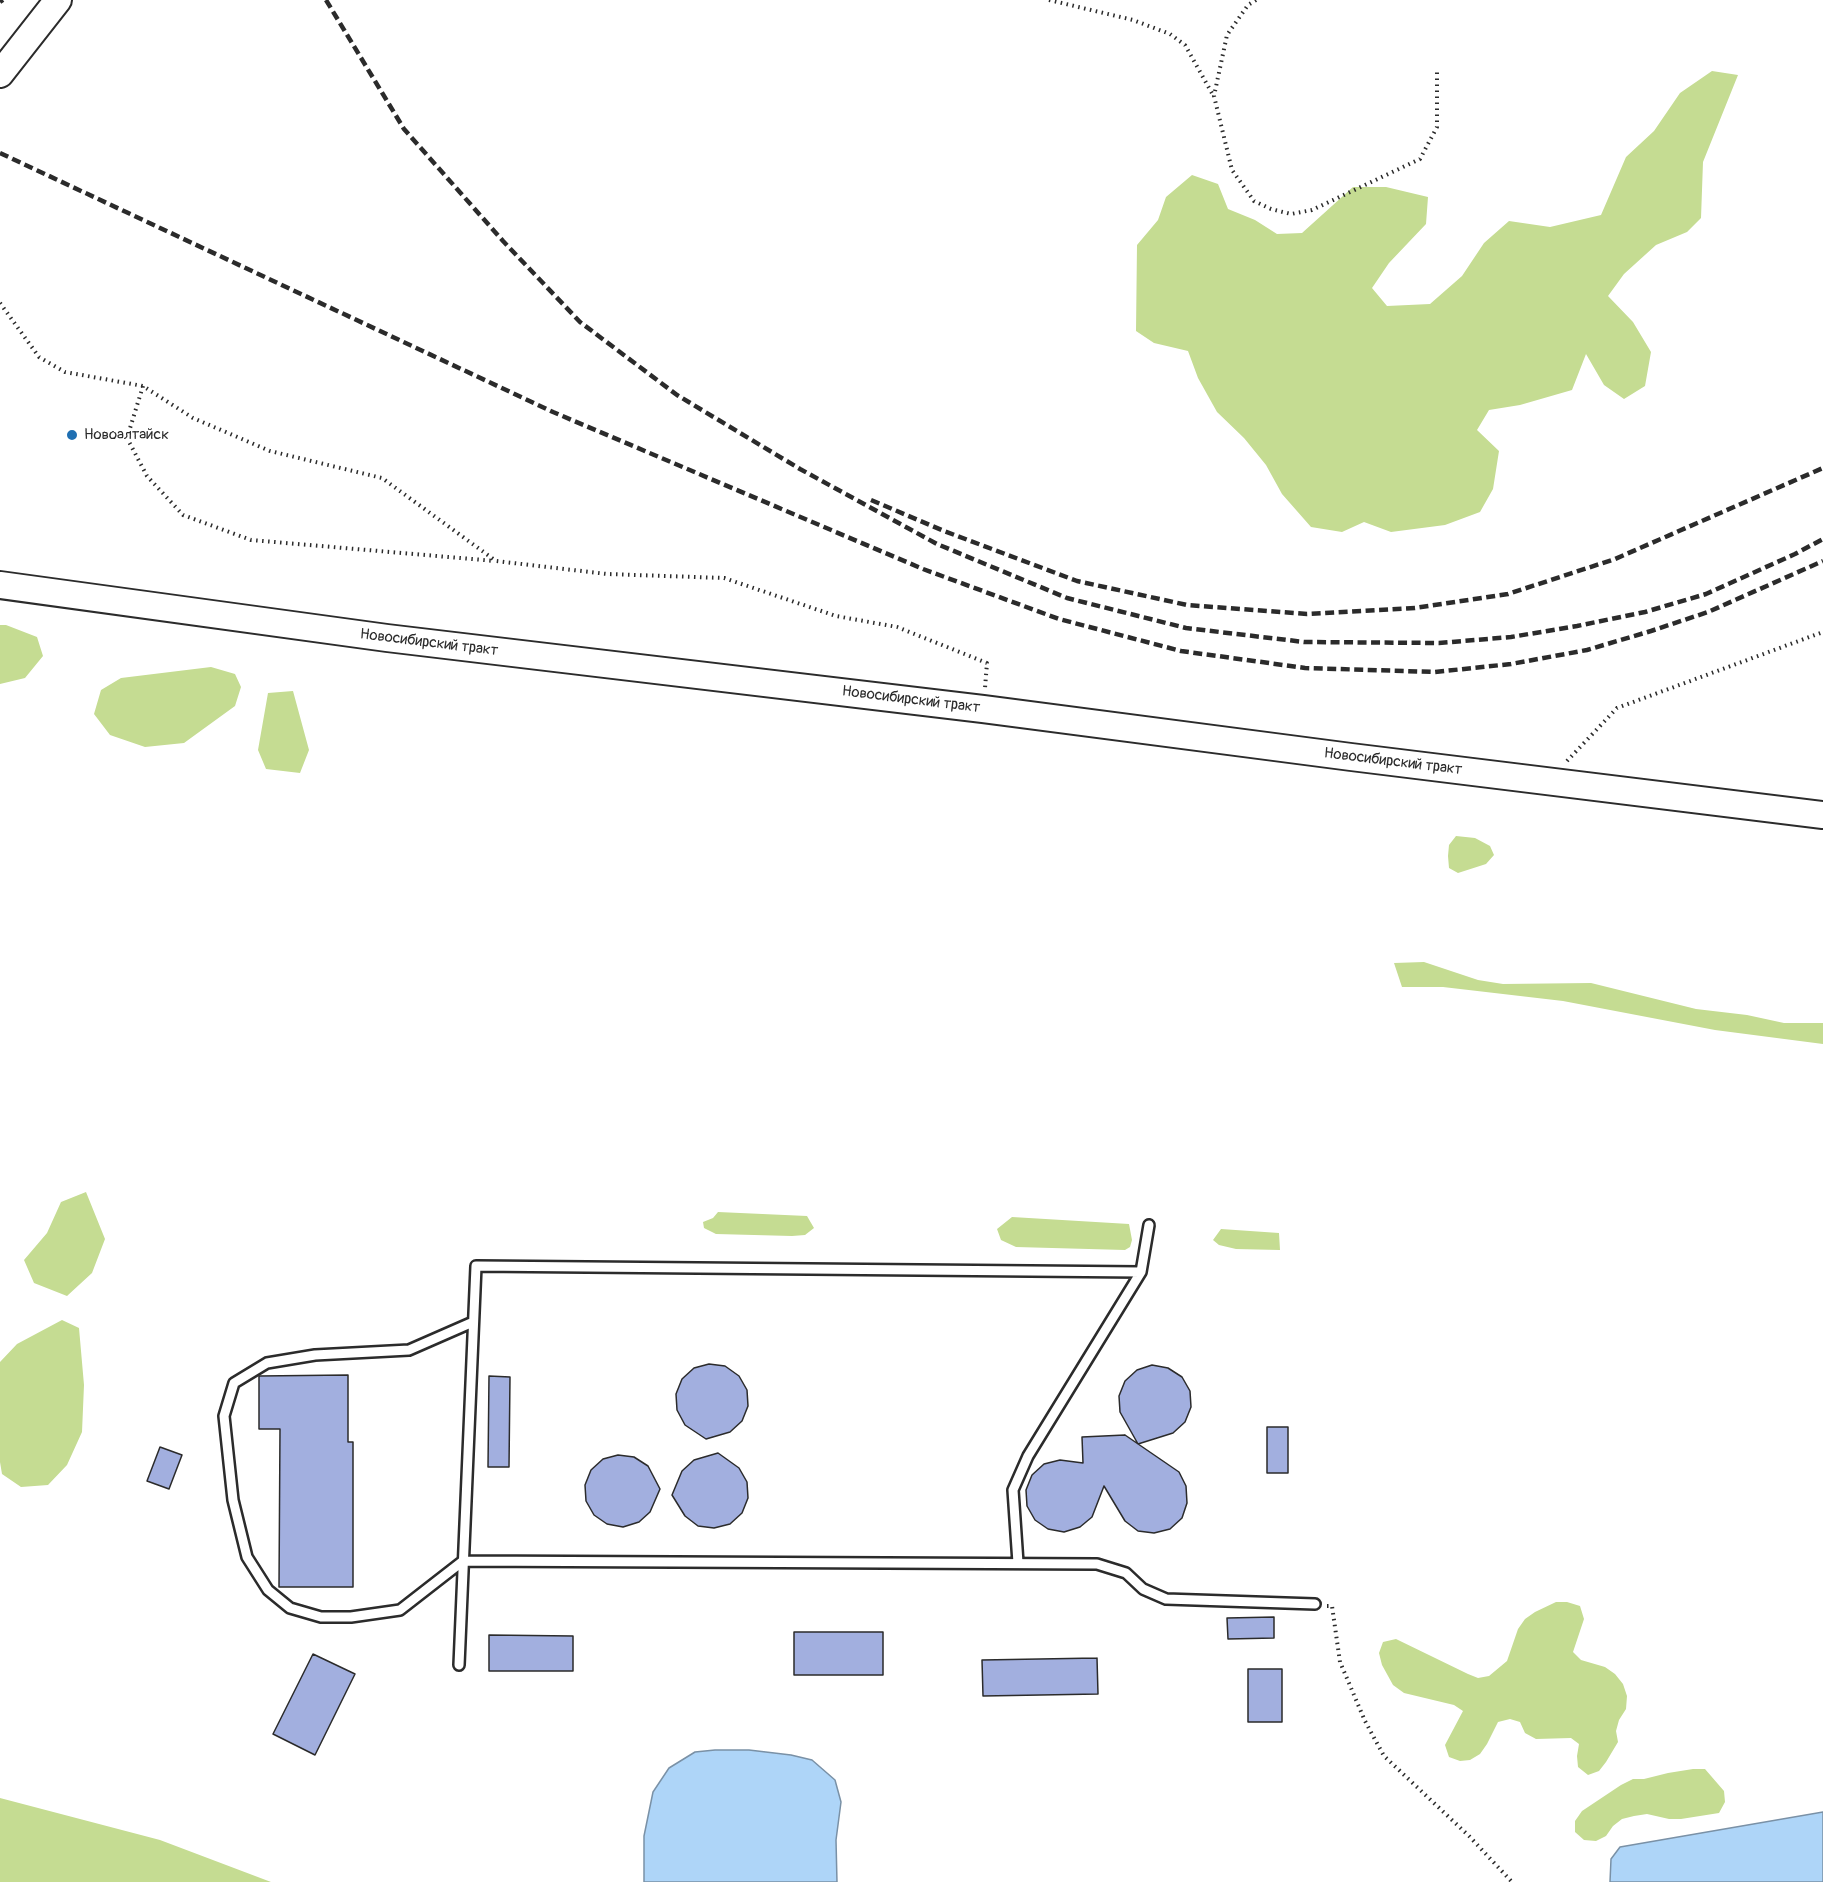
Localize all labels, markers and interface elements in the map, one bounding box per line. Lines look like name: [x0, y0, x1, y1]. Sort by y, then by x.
place label: Новоалтайск: [84, 426, 169, 444]
marker: Новоалтайск: [65, 428, 79, 442]
street label: Новосибирский тракт: [359, 626, 499, 660]
street label: Новосибирский тракт: [841, 683, 981, 717]
street label: Новосибирский тракт: [1323, 745, 1463, 779]

